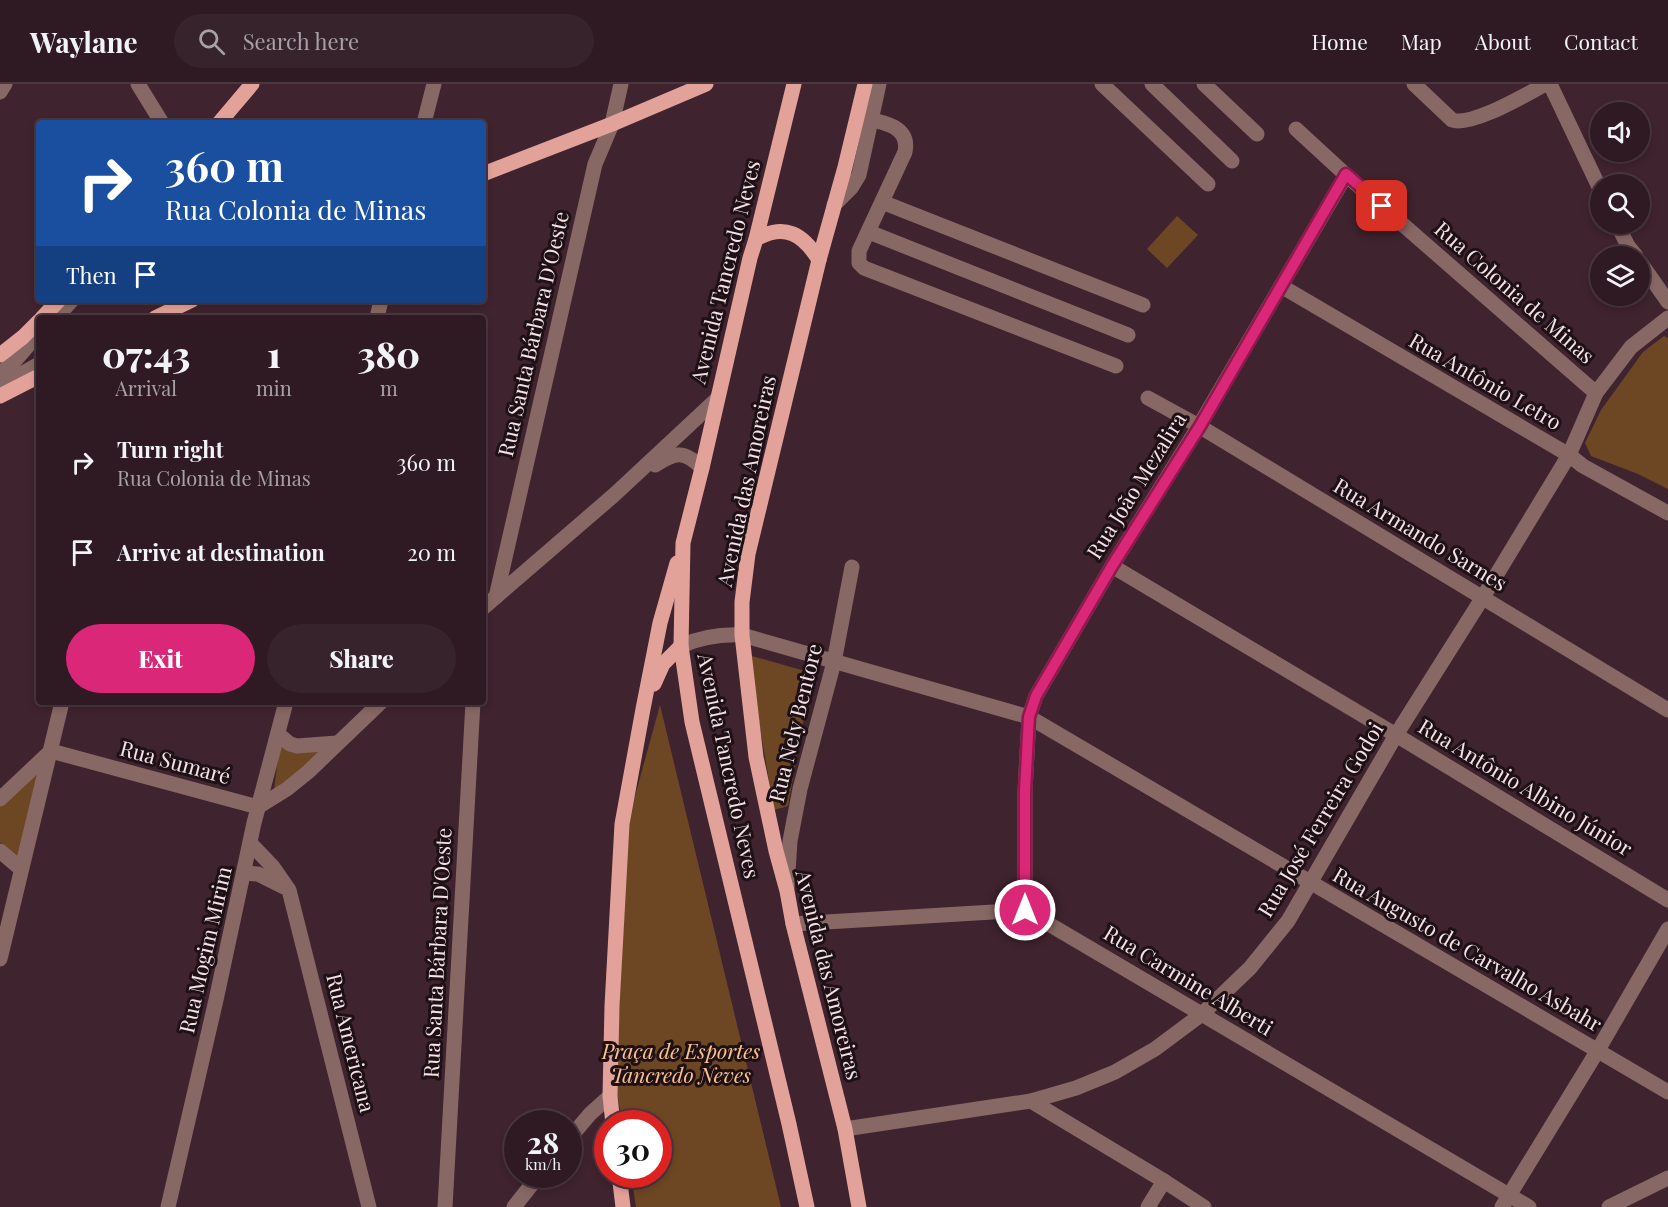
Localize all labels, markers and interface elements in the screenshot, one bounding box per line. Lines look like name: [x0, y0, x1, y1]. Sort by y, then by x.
search box: [174, 14, 594, 68]
text: Waylane: [30, 23, 138, 60]
icon: search: [195, 25, 228, 58]
text: Search here: [243, 26, 359, 56]
text: Home: [1312, 27, 1368, 55]
text: Map: [1401, 27, 1442, 55]
text: About: [1475, 27, 1531, 55]
text: Contact: [1564, 27, 1638, 55]
map controls: [1590, 102, 1650, 306]
button: sound: [1590, 102, 1650, 162]
text: 360 m: [165, 137, 284, 193]
icon: right: [66, 144, 144, 222]
street label: Avenida Tancredo Neves: [682, 157, 765, 387]
button: search: [1590, 174, 1650, 234]
pin: [1356, 180, 1407, 231]
icon: arrive: [1365, 189, 1398, 222]
text: Rua Colonia de Minas: [165, 191, 426, 227]
street label: Rua Santa Bárbara D'Oeste: [490, 208, 574, 459]
street label: Rua Colonia de Minas: [1429, 214, 1601, 369]
button: layers: [1590, 246, 1650, 306]
icon: arrive: [129, 258, 162, 291]
text: Then: [66, 260, 117, 290]
street label: Rua Antônio Letro: [1405, 325, 1567, 435]
text: 07:43: [102, 329, 190, 377]
text: 1: [267, 329, 281, 377]
text: 380: [358, 329, 420, 377]
street label: Avenida das Amoreiras: [709, 372, 781, 590]
text: Arrival: [115, 374, 177, 401]
text: min: [256, 374, 292, 401]
text: m: [380, 374, 398, 401]
street label: Rua João Mezalira: [1079, 406, 1192, 563]
text: Turn right: [117, 434, 223, 464]
icon: right: [66, 446, 99, 479]
text: 360 m: [396, 447, 456, 477]
text: Rua Colonia de Minas: [117, 464, 311, 491]
street label: Rua Armando Sarnes: [1329, 470, 1513, 596]
icon: arrive: [66, 536, 99, 569]
text: Arrive at destination: [117, 537, 325, 567]
text: 20 m: [407, 537, 456, 567]
button: Exit: [66, 624, 255, 693]
button: Share: [267, 624, 456, 693]
street label: Rua Nely Bentore: [761, 640, 827, 805]
street label: Avenida Tancredo Neves: [692, 650, 767, 881]
street label: Rua Antônio Albino Júnior: [1414, 711, 1639, 862]
street label: Rua José Ferreira Godoi: [1250, 716, 1389, 922]
street label: Rua Sumaré: [117, 733, 234, 789]
street label: Rua Santa Bárbara D'Oeste: [415, 827, 457, 1079]
street label: Rua Augusto de Carvalho Asbahr: [1328, 860, 1608, 1037]
street label: Rua Mogim Mirim: [171, 863, 237, 1036]
street label: Avenida das Amoreiras: [790, 866, 870, 1082]
position arrow: [993, 878, 1057, 942]
street label: Rua Carmine Alberti: [1099, 918, 1279, 1041]
street label: Rua Americana: [321, 970, 383, 1115]
park label: Praça de Esportes Tancredo Neves: [601, 1036, 760, 1088]
speed limit sign: 30: [594, 1110, 672, 1188]
text: 28: [527, 1122, 559, 1162]
text: km/h: [525, 1154, 561, 1174]

